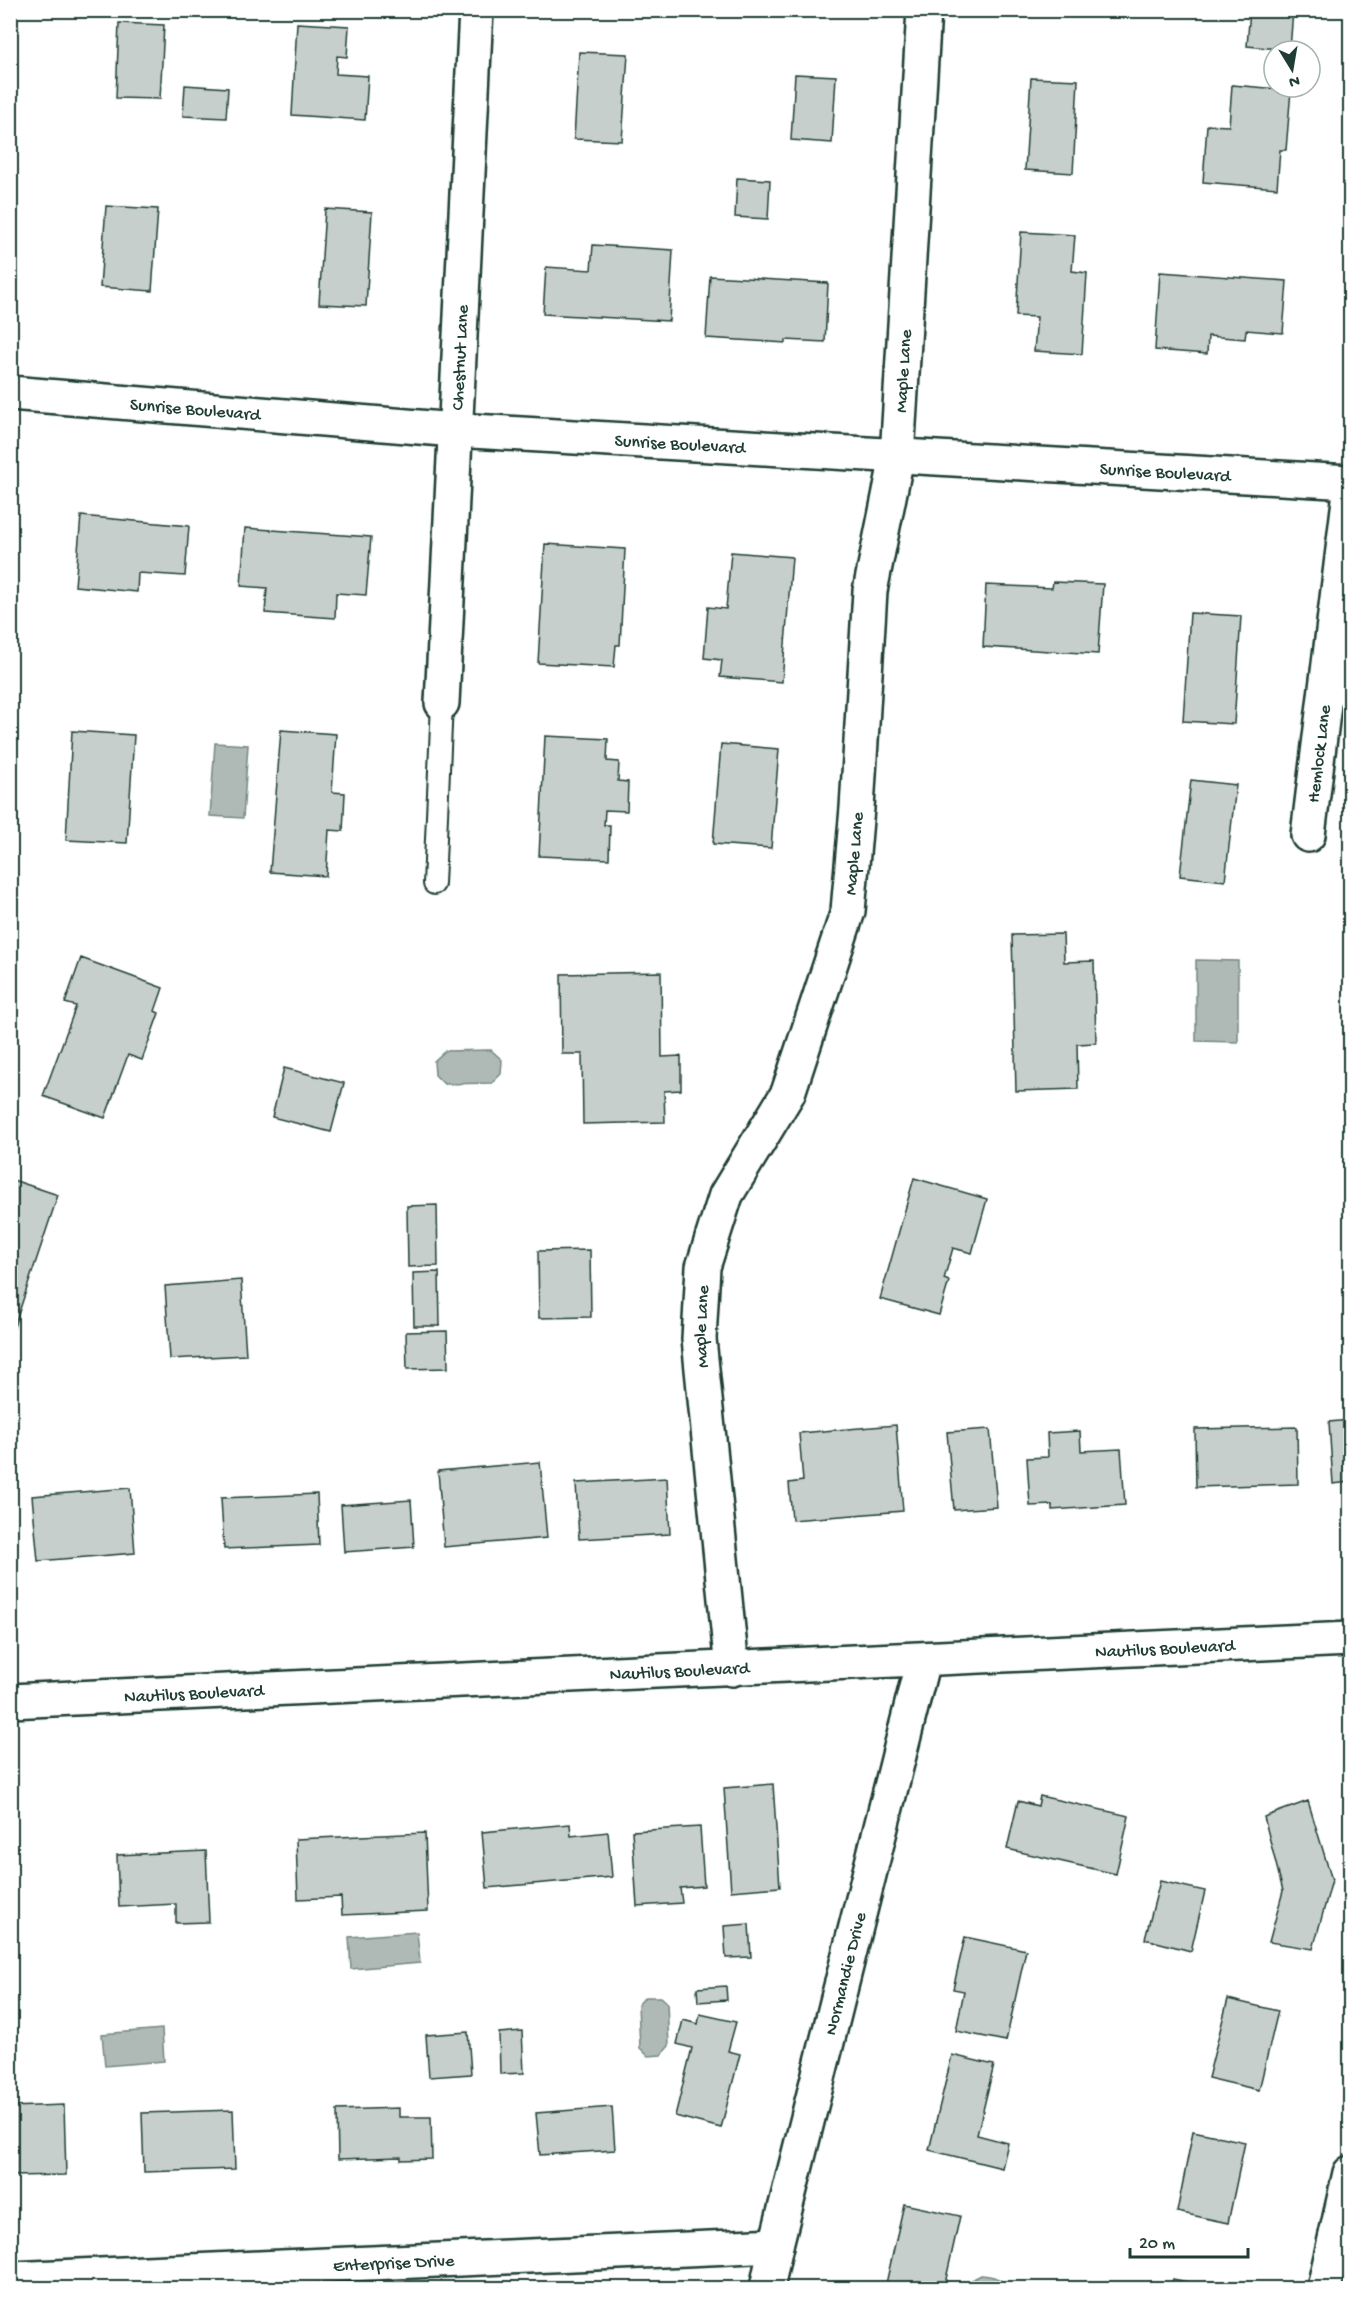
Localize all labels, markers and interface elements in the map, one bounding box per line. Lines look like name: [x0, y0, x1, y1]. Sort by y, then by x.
north arrow: [1262, 39, 1322, 99]
text: N: [1287, 70, 1301, 91]
street label: Chestnut Lane: [448, 303, 475, 411]
street label: Maple Lane: [892, 328, 918, 413]
street label: Sunrise Boulevard: [129, 395, 263, 427]
street label: Sunrise Boulevard: [614, 431, 747, 460]
street label: Sunrise Boulevard: [1099, 459, 1233, 488]
street label: Hemlock Lane: [1304, 703, 1337, 804]
street label: Maple Lane: [841, 811, 870, 896]
street label: Maple Lane: [691, 1284, 715, 1369]
street label: Nautilus Boulevard: [1095, 1636, 1237, 1664]
street label: Nautilus Boulevard: [609, 1659, 751, 1686]
street label: Nautilus Boulevard: [124, 1681, 266, 1709]
street label: Normandie Drive: [821, 1910, 872, 2038]
scale bar: [1130, 2221, 1248, 2259]
text: 20 m: [1139, 2234, 1175, 2255]
street label: Enterprise Drive: [333, 2251, 456, 2278]

